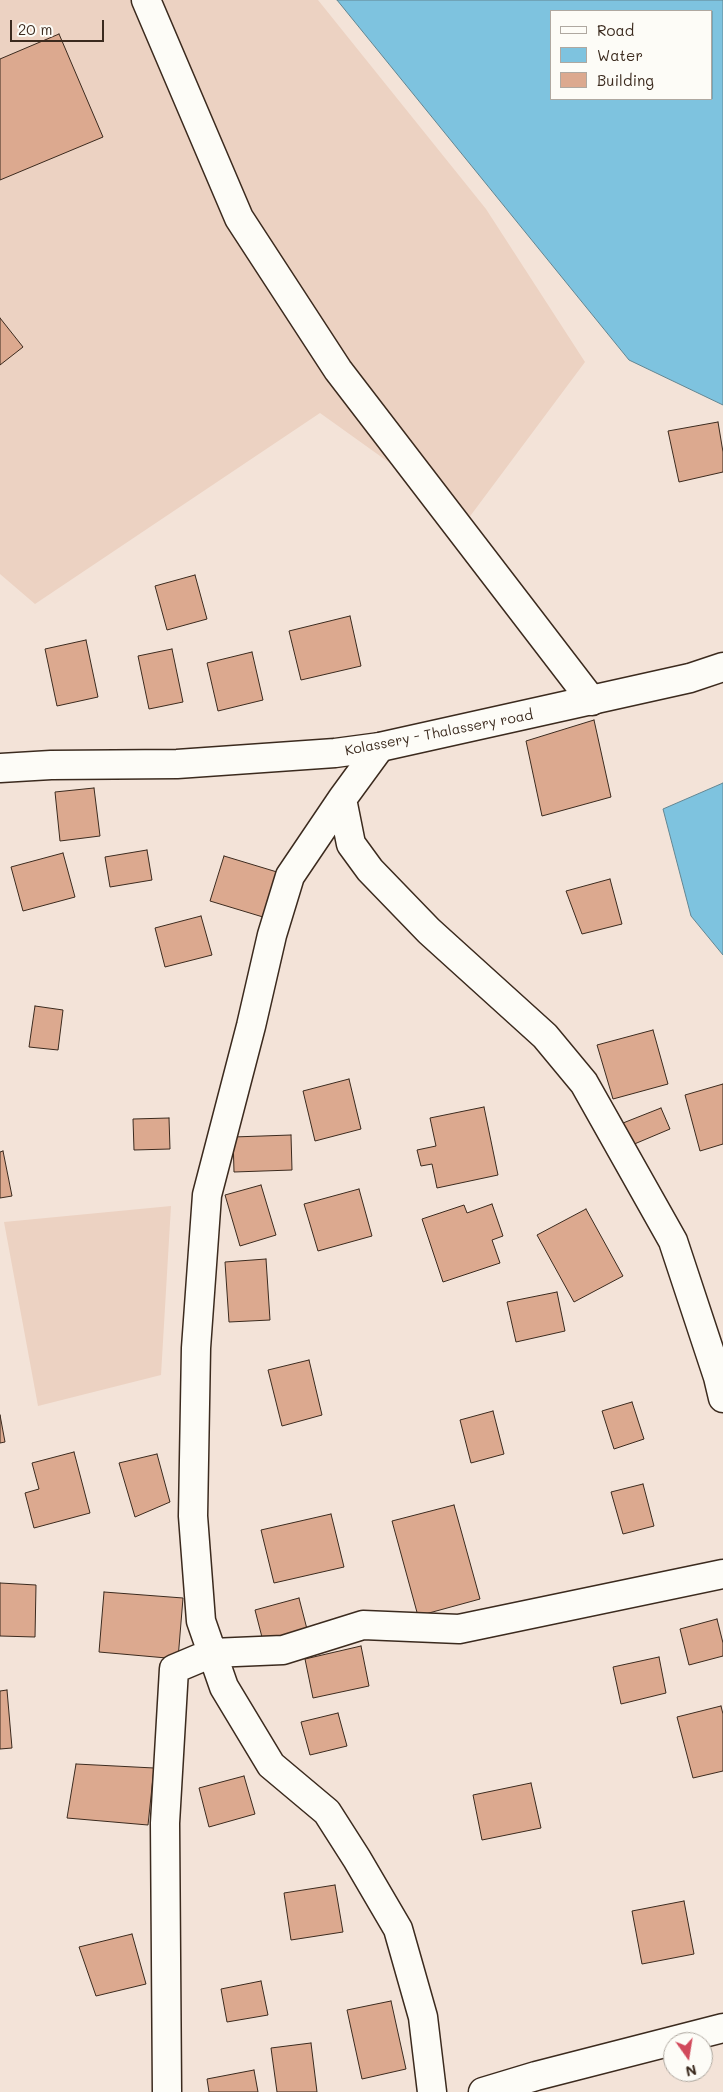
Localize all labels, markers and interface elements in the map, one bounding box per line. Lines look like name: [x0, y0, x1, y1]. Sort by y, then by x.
scale bar: [12, 10, 106, 42]
legend: [550, 10, 713, 100]
text: 20 m: [18, 19, 52, 39]
text: Road: [597, 20, 634, 40]
text: Water: [597, 45, 643, 65]
text: Building: [597, 70, 654, 90]
street label: Kolassery - Thalassery road: [344, 707, 534, 759]
north arrow: [663, 2032, 713, 2082]
text: N: [684, 2061, 699, 2082]

